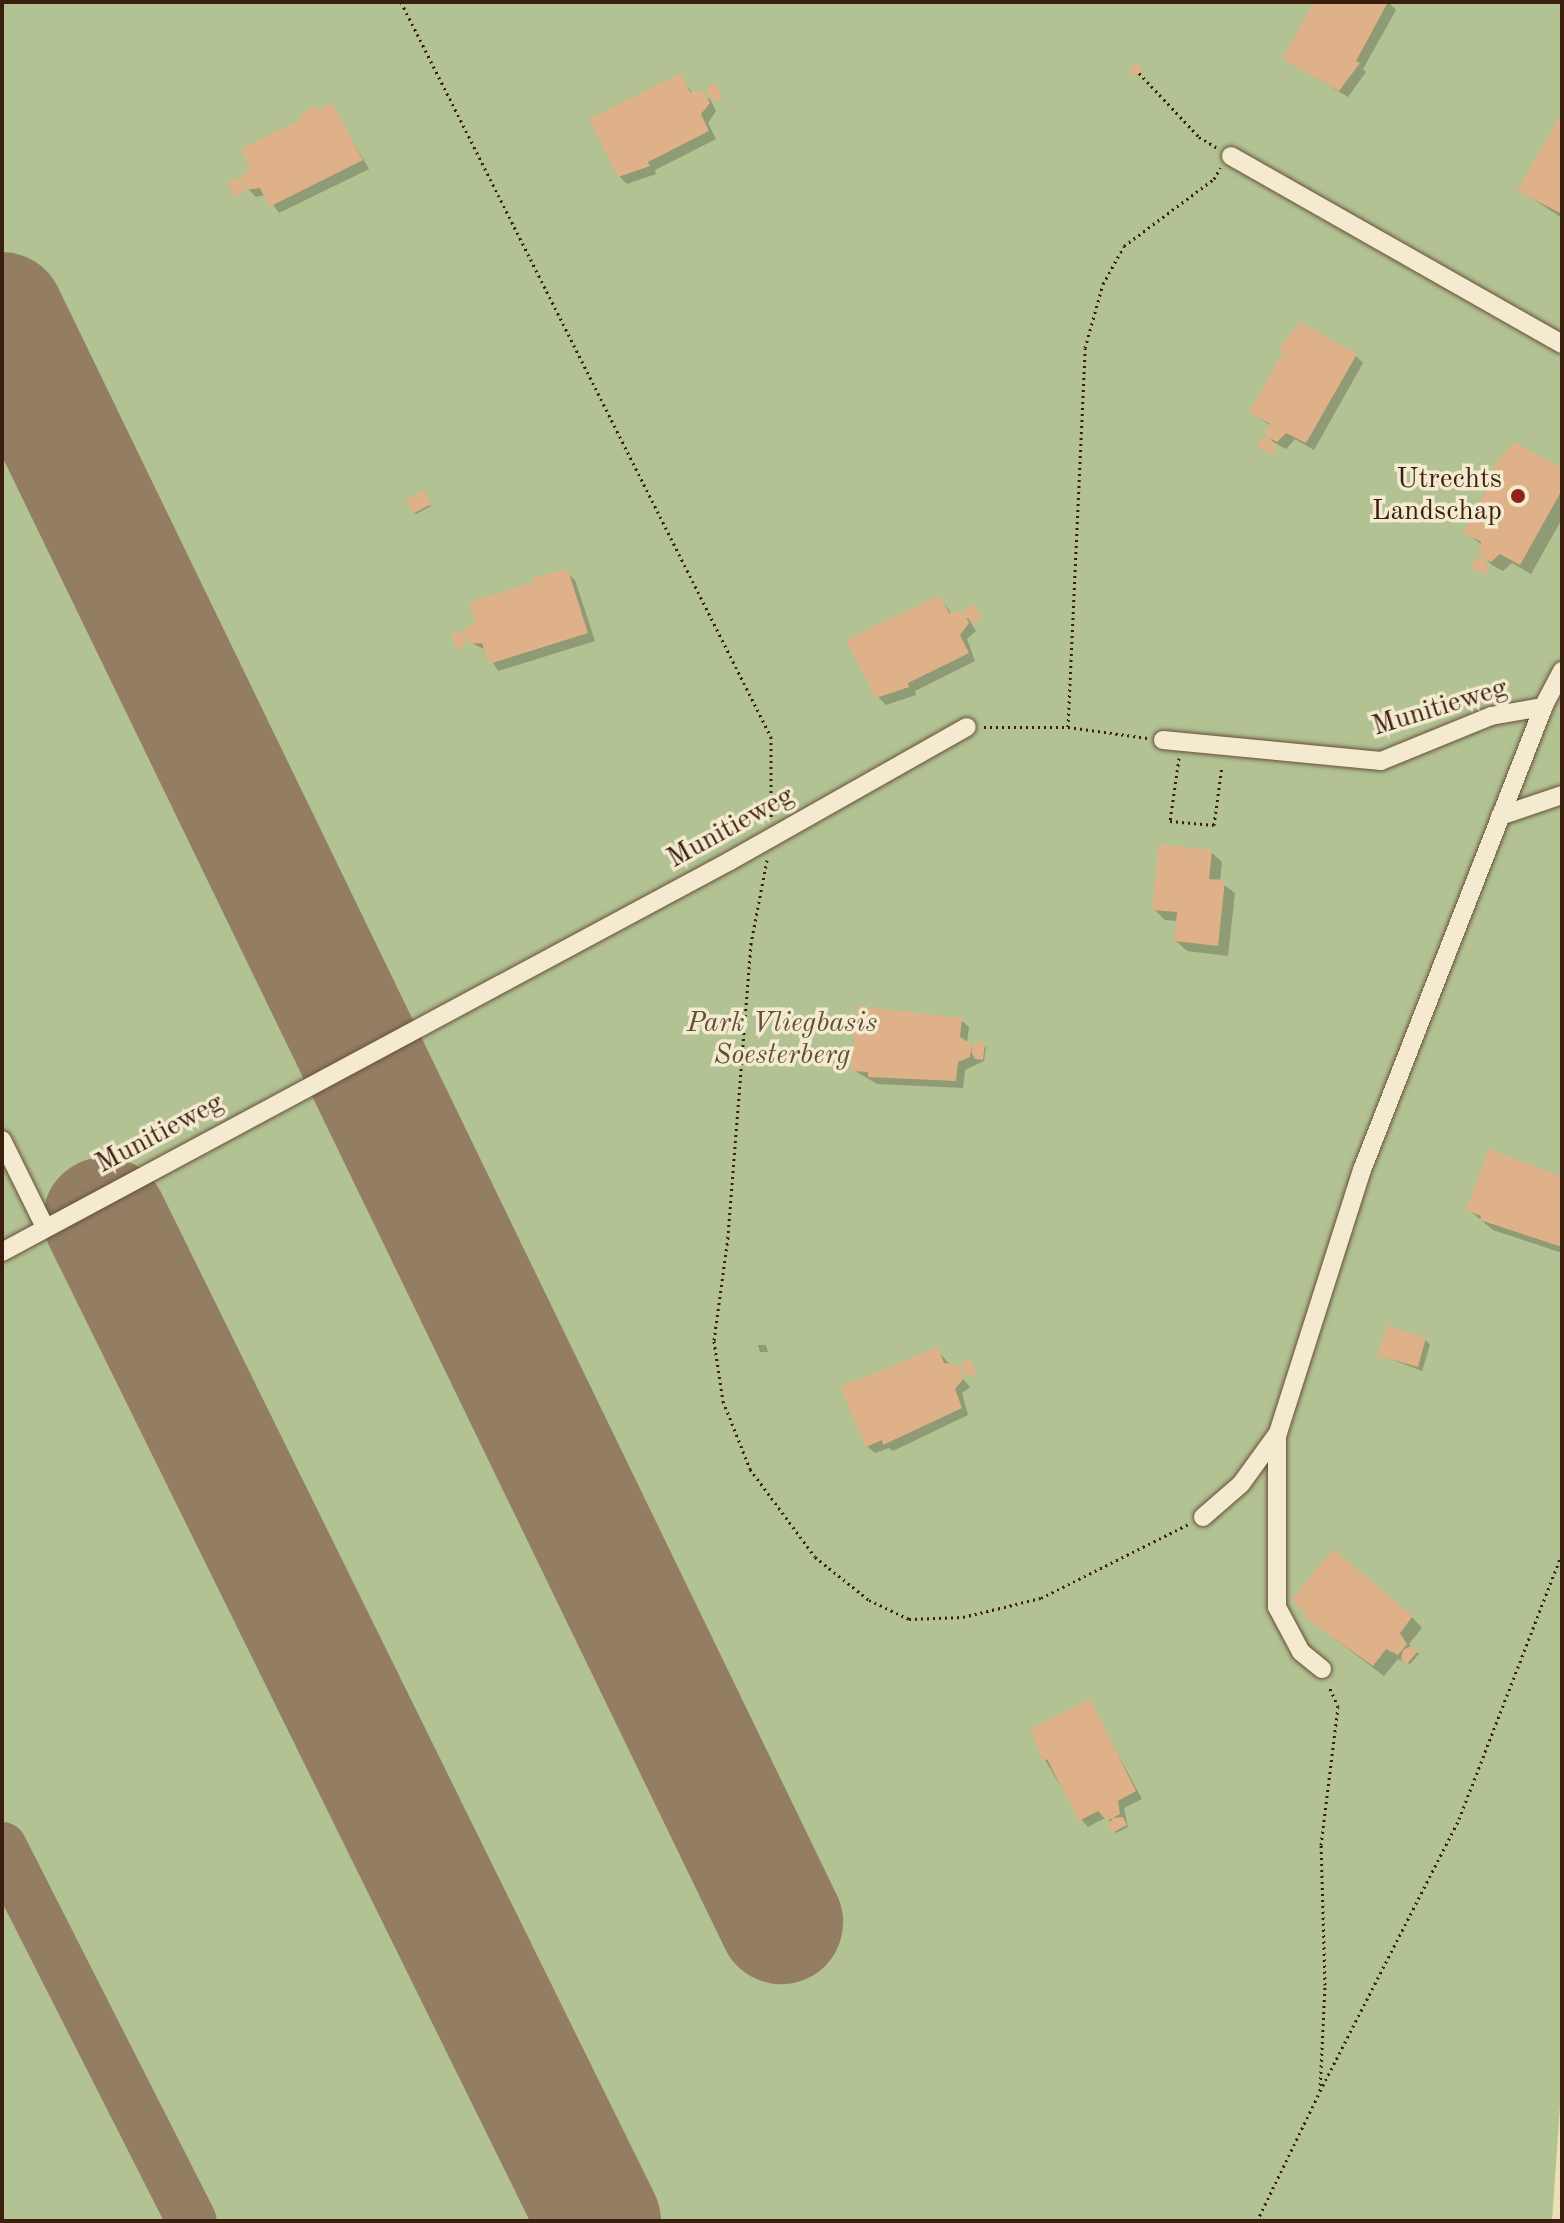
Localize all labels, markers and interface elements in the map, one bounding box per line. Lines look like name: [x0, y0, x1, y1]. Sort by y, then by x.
place label: Utrechts Landschap: [1372, 463, 1502, 529]
marker: Utrechts Landschap: [1509, 487, 1527, 505]
street label: Munitieweg: [1368, 672, 1512, 744]
street label: Munitieweg: [662, 779, 800, 877]
park label: Park Vliegbasis Soesterberg: [687, 1007, 877, 1073]
street label: Munitieweg: [90, 1086, 230, 1182]

